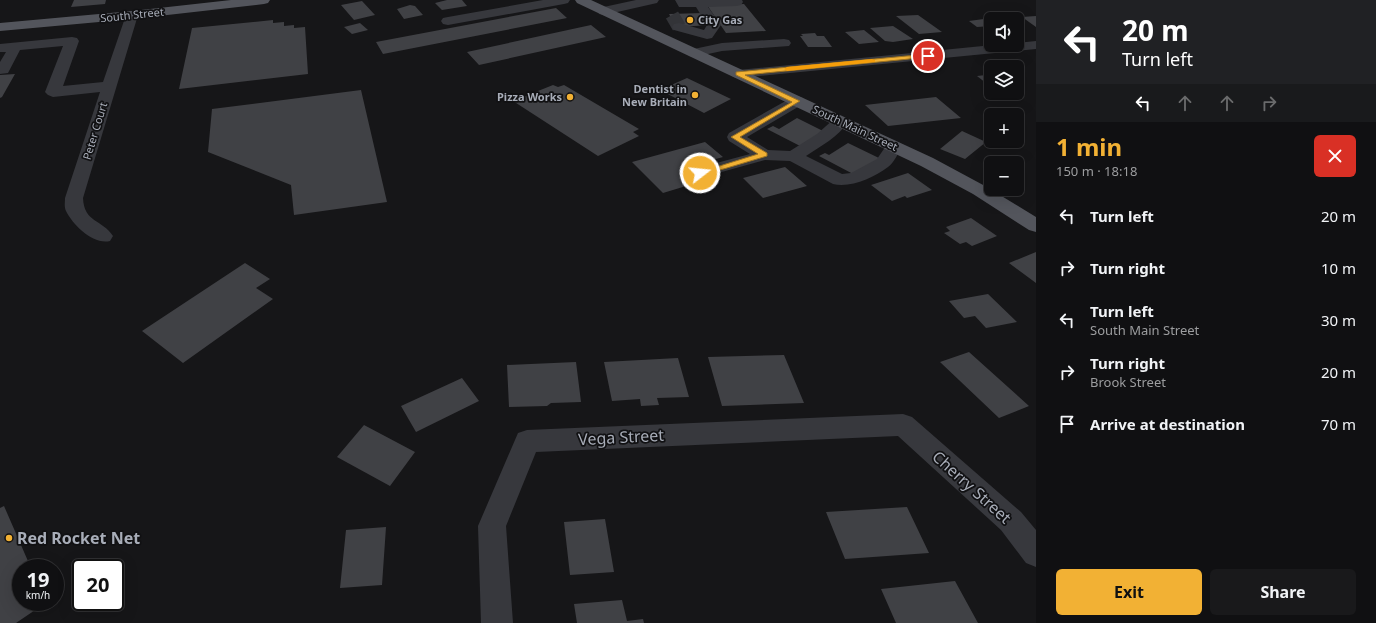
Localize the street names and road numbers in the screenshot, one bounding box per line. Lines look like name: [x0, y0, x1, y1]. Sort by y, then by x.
street label: South Street: [99, 4, 164, 25]
street label: Peter Court: [79, 100, 110, 161]
street label: South Main Street: [810, 101, 900, 154]
street label: Vega Street: [578, 424, 665, 450]
street label: Cherry Street: [928, 446, 1016, 529]

